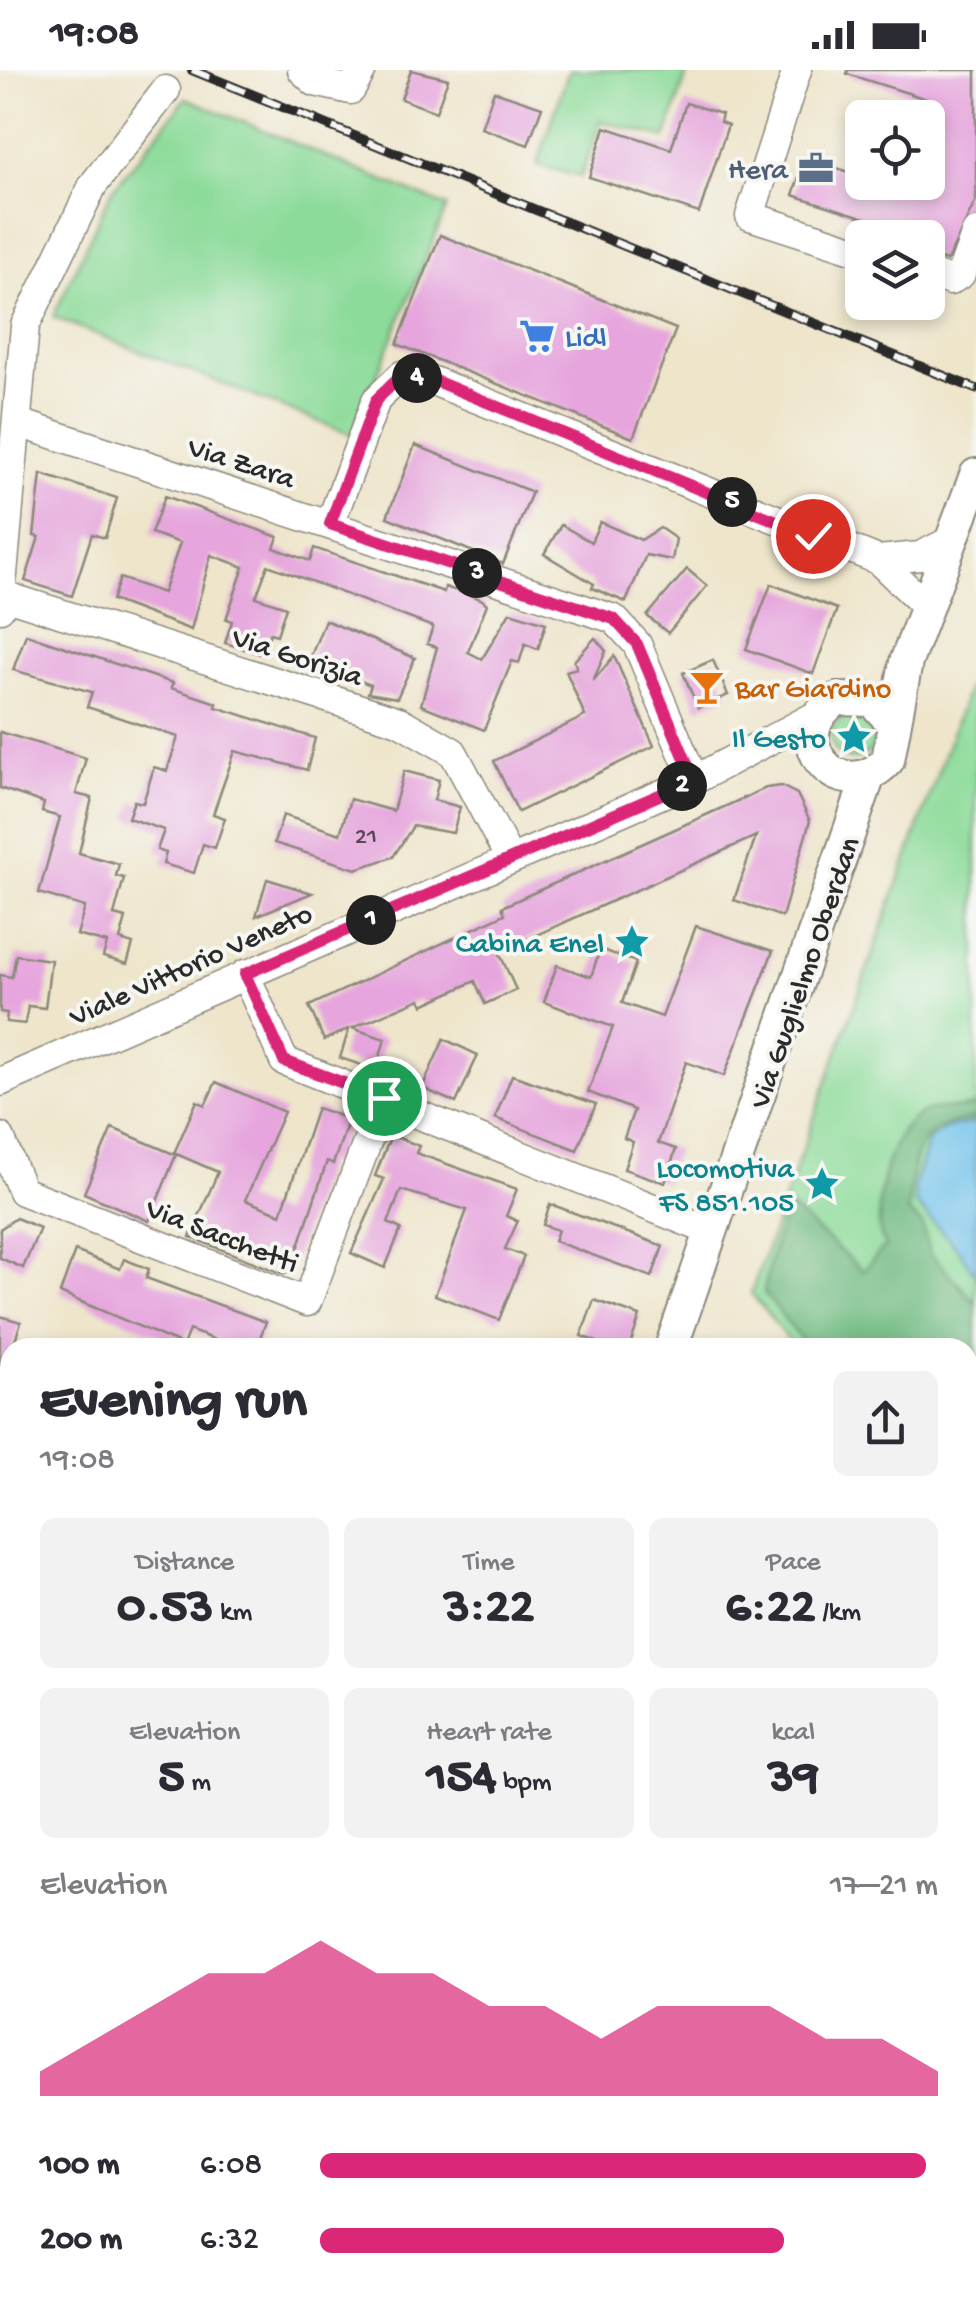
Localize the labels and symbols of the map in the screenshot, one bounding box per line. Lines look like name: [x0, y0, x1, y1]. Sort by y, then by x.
office icon: Hera: [797, 149, 835, 187]
place label: Hera: [728, 155, 789, 190]
supermarket icon: Lidl: [518, 317, 556, 355]
place label: Lidl: [565, 323, 607, 358]
pin: 4: [392, 353, 442, 403]
street label: Via Zara: [182, 431, 300, 499]
pin: 5: [707, 477, 757, 527]
pin: [771, 494, 856, 579]
pin: 3: [452, 548, 502, 598]
street label: Via Gorizia: [226, 621, 367, 697]
bar icon: Bar Giardino: [688, 668, 726, 706]
place label: Bar Giardino: [734, 674, 891, 709]
place icon: Il Gesto: [835, 718, 873, 756]
place label: Il Gesto: [732, 724, 826, 759]
pin: 2: [657, 761, 707, 811]
house number: 21: [355, 824, 377, 853]
street label: Via Guglielmo Oberdan: [744, 833, 870, 1115]
pin: 1: [346, 895, 396, 945]
street label: Viale Vittorio Veneto: [64, 898, 319, 1037]
place icon: Cabina Enel: [613, 923, 651, 961]
place label: Cabina Enel: [456, 929, 604, 964]
pin: [342, 1056, 427, 1141]
place label: Locomotiva FS 851.105: [656, 1154, 795, 1223]
place icon: Locomotiva FS 851.105: [803, 1165, 841, 1203]
street label: Via Sacchetti: [139, 1193, 303, 1283]

